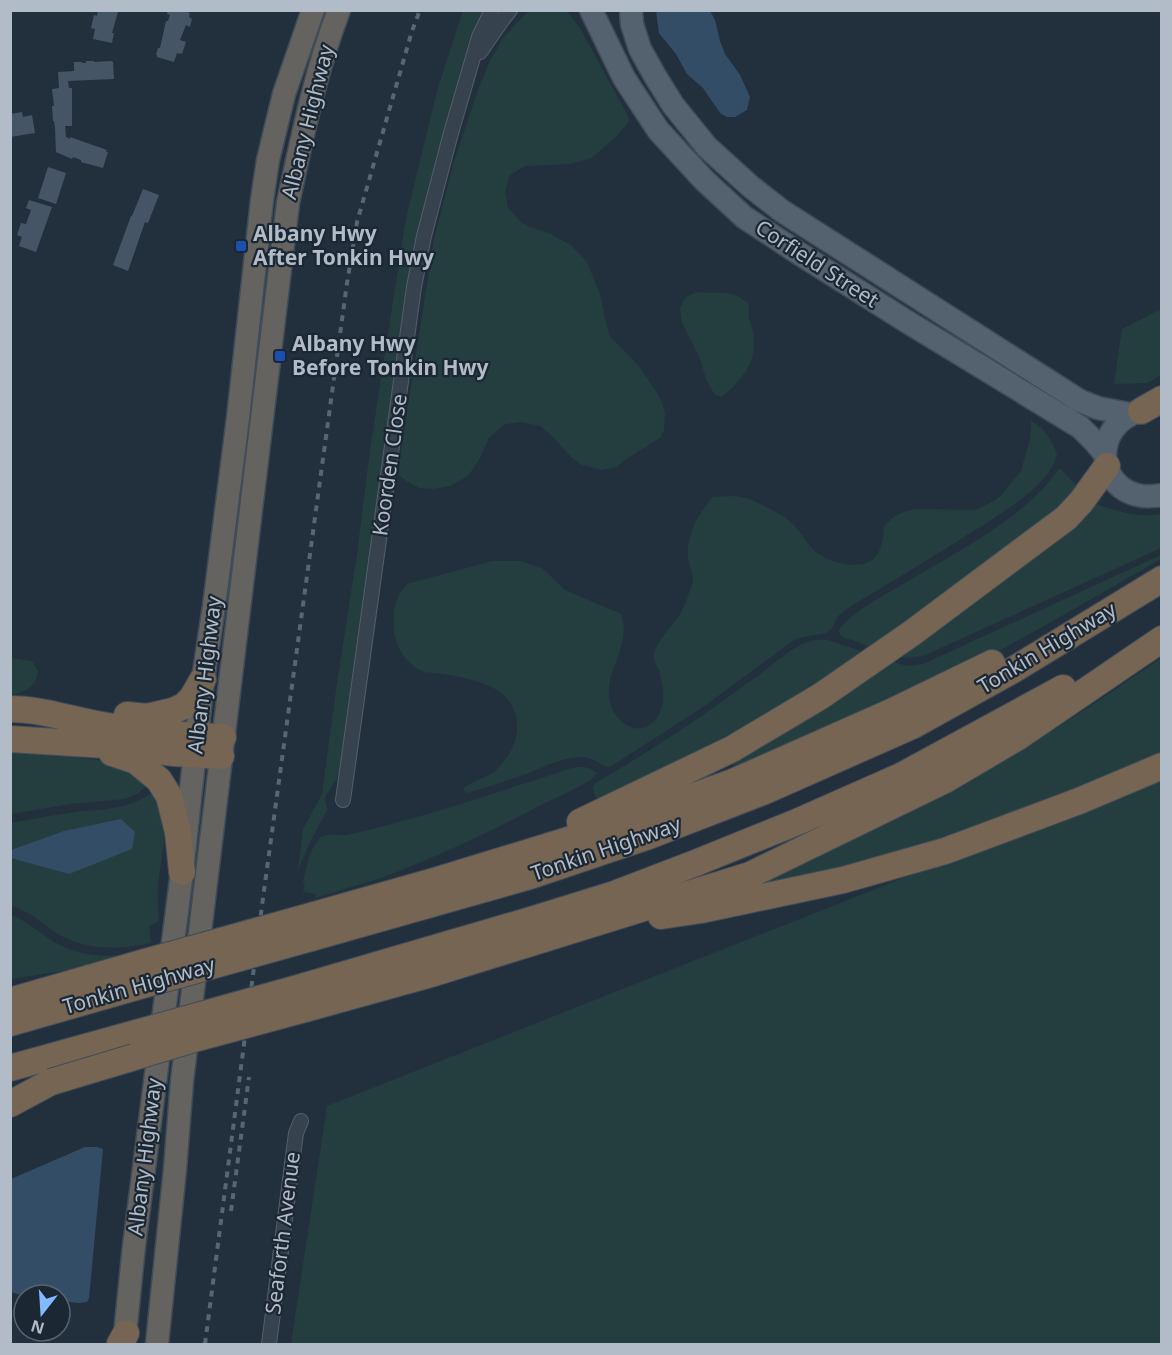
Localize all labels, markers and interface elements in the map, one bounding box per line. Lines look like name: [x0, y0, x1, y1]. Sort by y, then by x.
street label: Albany Highway: [274, 41, 340, 202]
street label: Corfield Street: [751, 213, 885, 314]
place label: Albany Hwy After Tonkin Hwy: [253, 219, 434, 271]
marker: Albany Hwy After Tonkin Hwy: [234, 239, 248, 253]
place label: Albany Hwy Before Tonkin Hwy: [292, 329, 489, 381]
marker: Albany Hwy Before Tonkin Hwy: [273, 349, 287, 363]
street label: Koorden Close: [365, 392, 413, 538]
street label: Albany Highway: [180, 594, 228, 755]
street label: Tonkin Highway: [972, 595, 1121, 700]
street label: Tonkin Highway: [527, 809, 685, 887]
street label: Tonkin Highway: [59, 950, 218, 1020]
street label: Albany Highway: [120, 1076, 168, 1237]
street label: Seaforth Avenue: [258, 1150, 306, 1316]
north arrow: [12, 1283, 72, 1343]
text: N: [28, 1315, 47, 1340]

